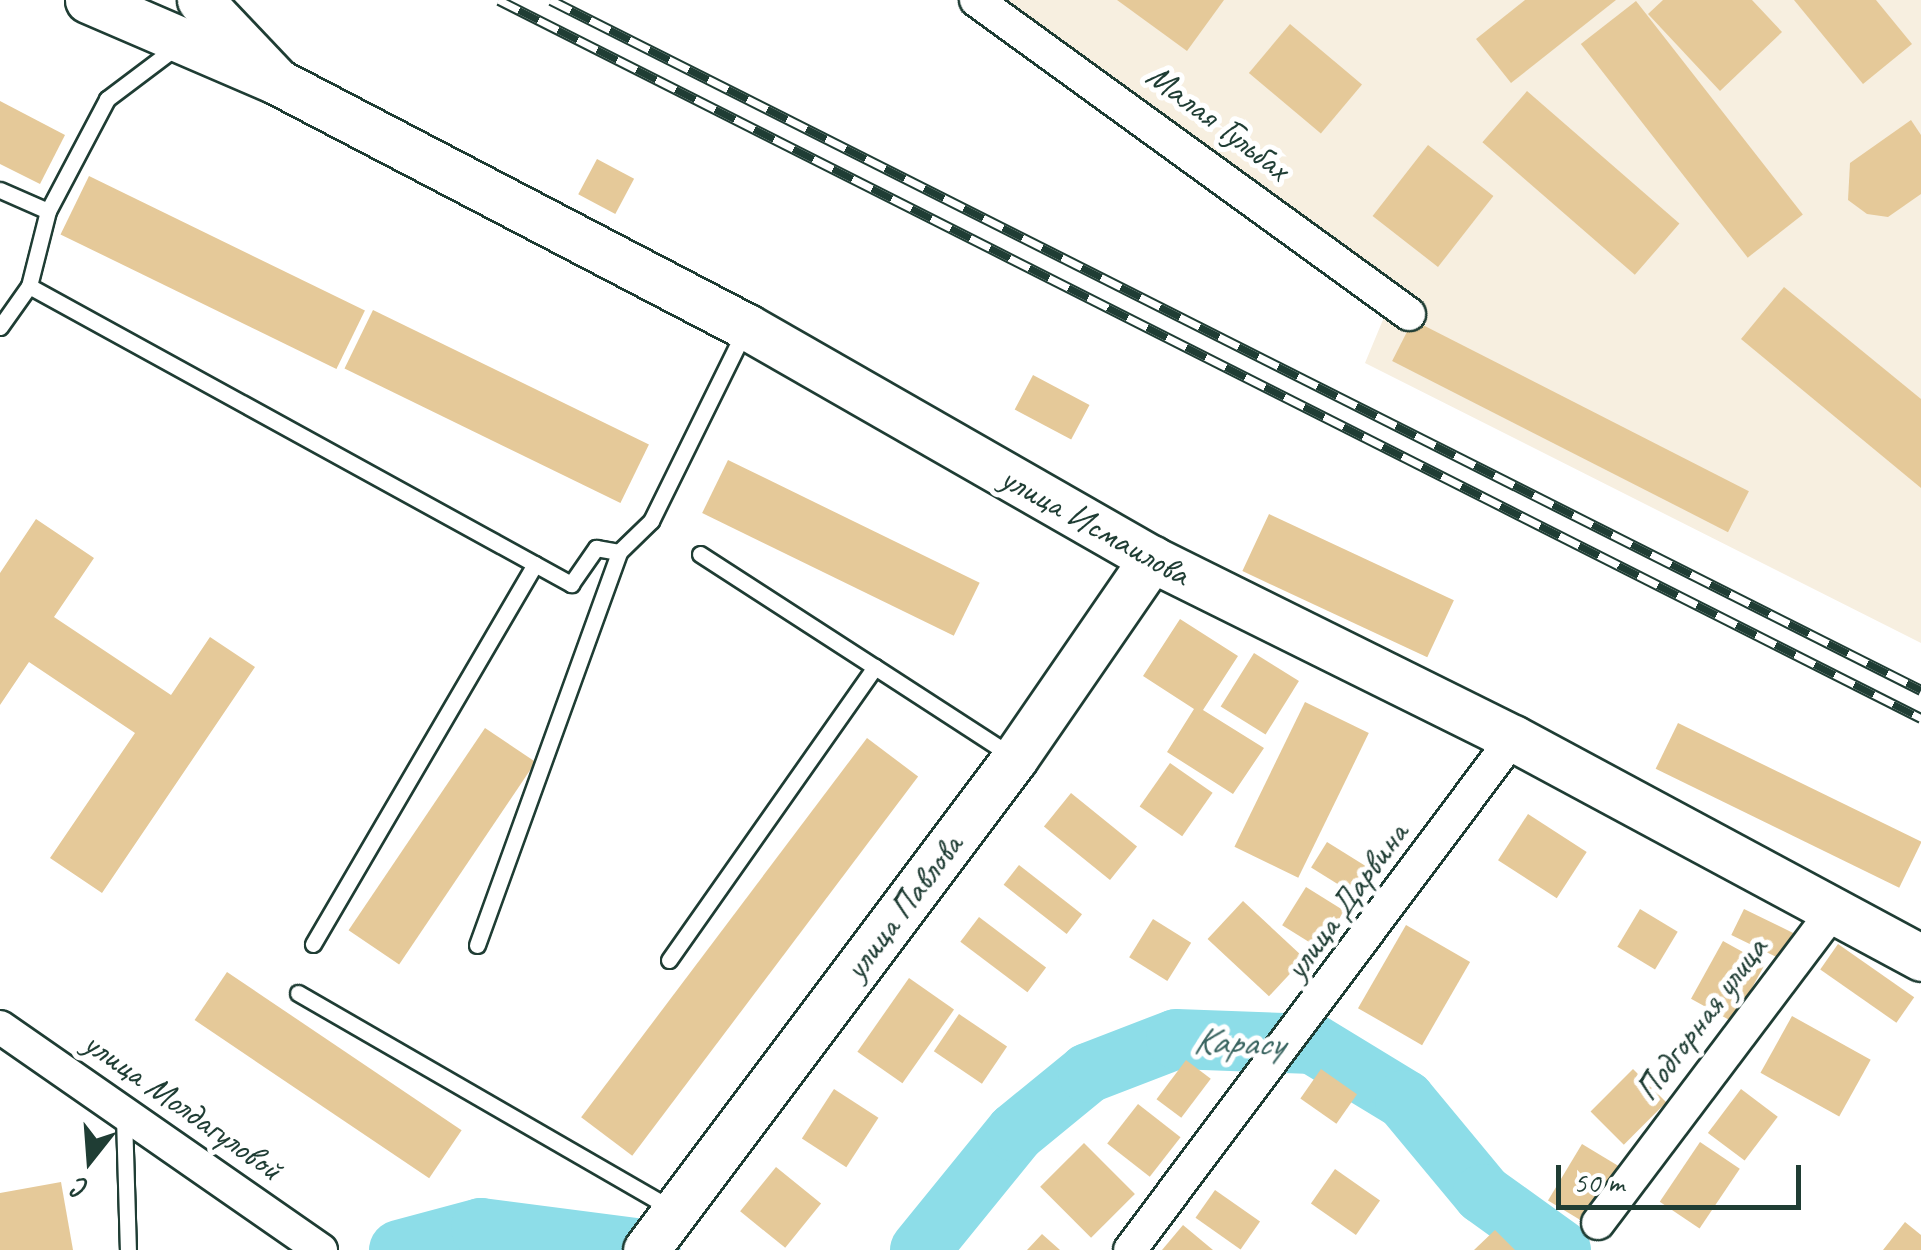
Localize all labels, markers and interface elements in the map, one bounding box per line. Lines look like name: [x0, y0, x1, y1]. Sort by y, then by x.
street label: Малая Гульбах: [1139, 55, 1297, 189]
street label: улица Исмаилова: [992, 456, 1198, 596]
street label: улица Дарвина: [1275, 814, 1417, 988]
street label: улица Павлова: [835, 826, 971, 988]
street label: Подгорная улица: [1625, 927, 1777, 1111]
water label: Карасу: [1192, 1018, 1284, 1066]
street label: улица Молдагуловой: [76, 1022, 290, 1190]
north arrow: [40, 1110, 140, 1210]
scale bar: [1561, 1145, 1806, 1207]
text: 50 m: [1573, 1163, 1624, 1201]
text: С: [69, 1170, 93, 1208]

